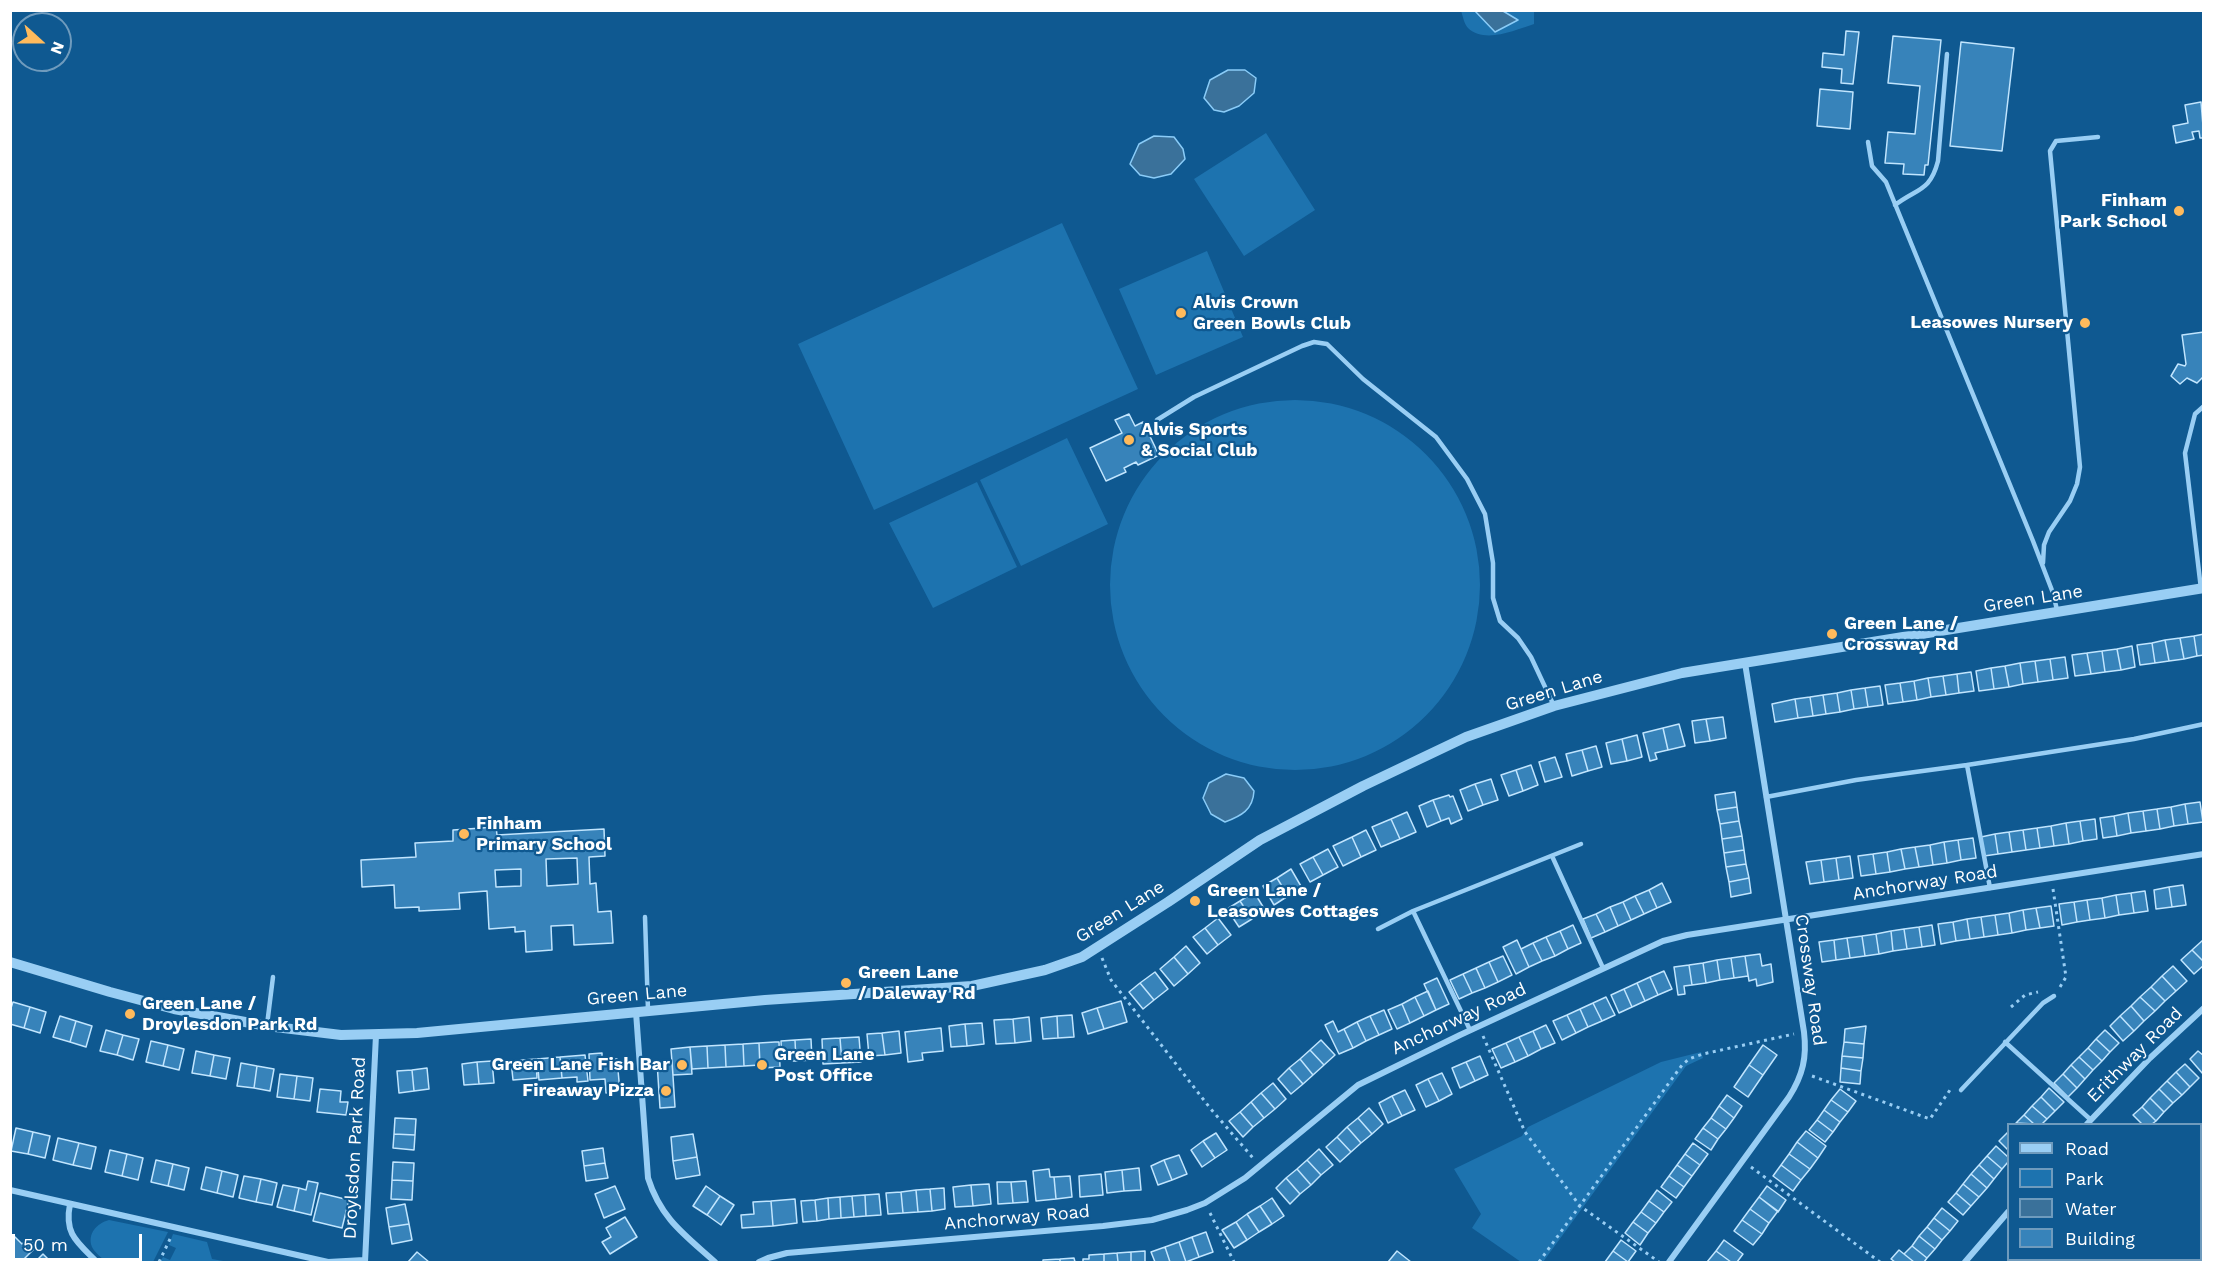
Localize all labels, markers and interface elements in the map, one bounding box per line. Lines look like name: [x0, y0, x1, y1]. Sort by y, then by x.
north arrow: [12, 12, 72, 72]
text: N: [46, 39, 68, 57]
place label: Finham Park School: [2060, 190, 2167, 232]
marker: Finham Park School: [2172, 204, 2186, 218]
place label: Alvis Crown Green Bowls Club: [1193, 292, 1351, 334]
marker: Alvis Crown Green Bowls Club: [1174, 306, 1188, 320]
place label: Leasowes Nursery: [1910, 312, 2073, 334]
marker: Leasowes Nursery: [2078, 316, 2092, 330]
place label: Alvis Sports & Social Club: [1141, 419, 1258, 462]
marker: Alvis Sports & Social Club: [1122, 433, 1136, 447]
street label: Green Lane: [1982, 580, 2084, 618]
place label: Green Lane / Crossway Rd: [1844, 613, 1958, 656]
marker: Green Lane / Crossway Rd: [1825, 627, 1839, 641]
street label: Green Lane: [1503, 666, 1605, 716]
place label: Finham Primary School: [476, 813, 612, 856]
marker: Finham Primary School: [457, 827, 471, 841]
street label: Anchorway Road: [1851, 861, 1999, 905]
street label: Green Lane: [1072, 876, 1168, 948]
place label: Green Lane / Leasowes Cottages: [1207, 880, 1379, 922]
marker: Green Lane / Leasowes Cottages: [1188, 894, 1202, 908]
street label: Crossway Road: [1790, 913, 1830, 1047]
place label: Green Lane / Daleway Rd: [858, 962, 976, 1004]
marker: Green Lane / Daleway Rd: [839, 976, 853, 990]
street label: Anchorway Road: [1388, 978, 1530, 1060]
street label: Green Lane: [586, 980, 688, 1010]
place label: Green Lane / Droylesdon Park Rd: [142, 993, 317, 1036]
street label: Erithway Road: [2083, 1003, 2187, 1107]
marker: Green Lane / Droylesdon Park Rd: [123, 1007, 137, 1021]
place label: Green Lane Post Office: [774, 1044, 875, 1086]
place label: Green Lane Fish Bar: [492, 1054, 670, 1076]
street label: Droylsdon Park Road: [339, 1056, 371, 1240]
marker: Green Lane Fish Bar: [675, 1058, 689, 1072]
marker: Green Lane Post Office: [755, 1058, 769, 1072]
place label: Fireaway Pizza: [522, 1080, 654, 1102]
marker: Fireaway Pizza: [659, 1084, 673, 1098]
legend: [2007, 1123, 2202, 1261]
text: Road: [2065, 1138, 2109, 1159]
text: Park: [2065, 1168, 2104, 1189]
text: Water: [2065, 1198, 2117, 1219]
street label: Anchorway Road: [943, 1201, 1091, 1235]
scale bar: [15, 1222, 146, 1260]
text: Building: [2065, 1228, 2135, 1249]
text: 50 m: [23, 1234, 68, 1255]

